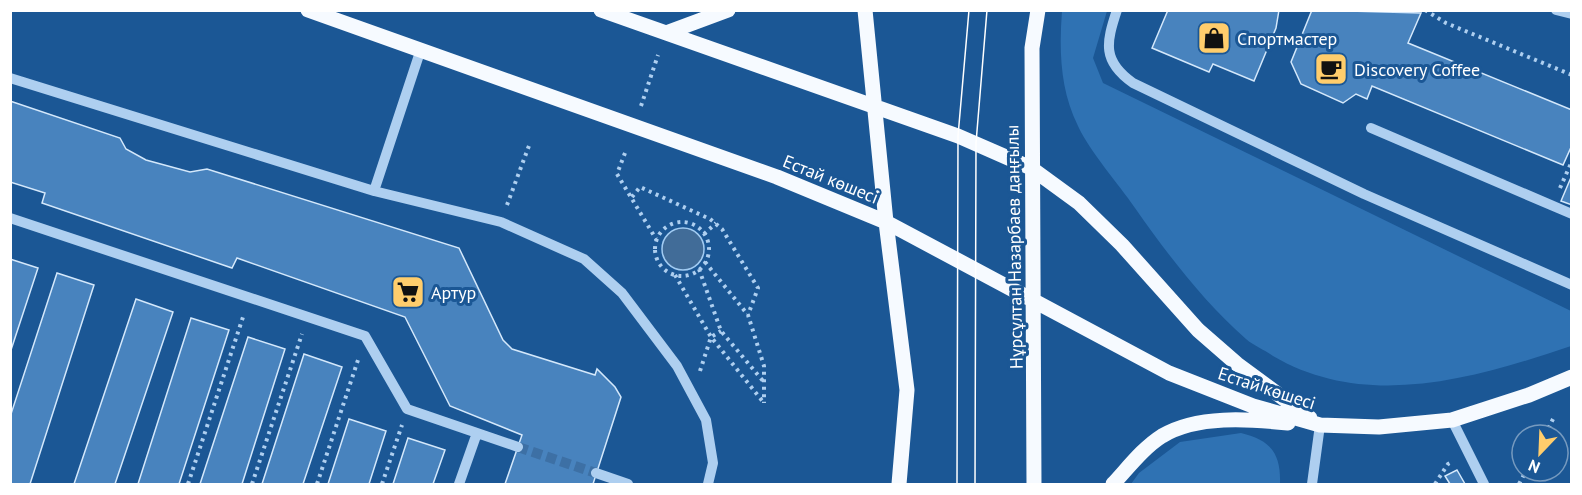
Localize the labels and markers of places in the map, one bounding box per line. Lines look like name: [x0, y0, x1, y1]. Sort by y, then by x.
shop icon: Спортмастер: [1196, 20, 1232, 56]
place label: Спортмастер: [1237, 27, 1337, 50]
cafe icon: Discovery Coffee: [1313, 51, 1349, 87]
place label: Discovery Coffee: [1354, 58, 1480, 81]
supermarket icon: Артур: [390, 274, 426, 310]
place label: Артур: [431, 281, 476, 304]

